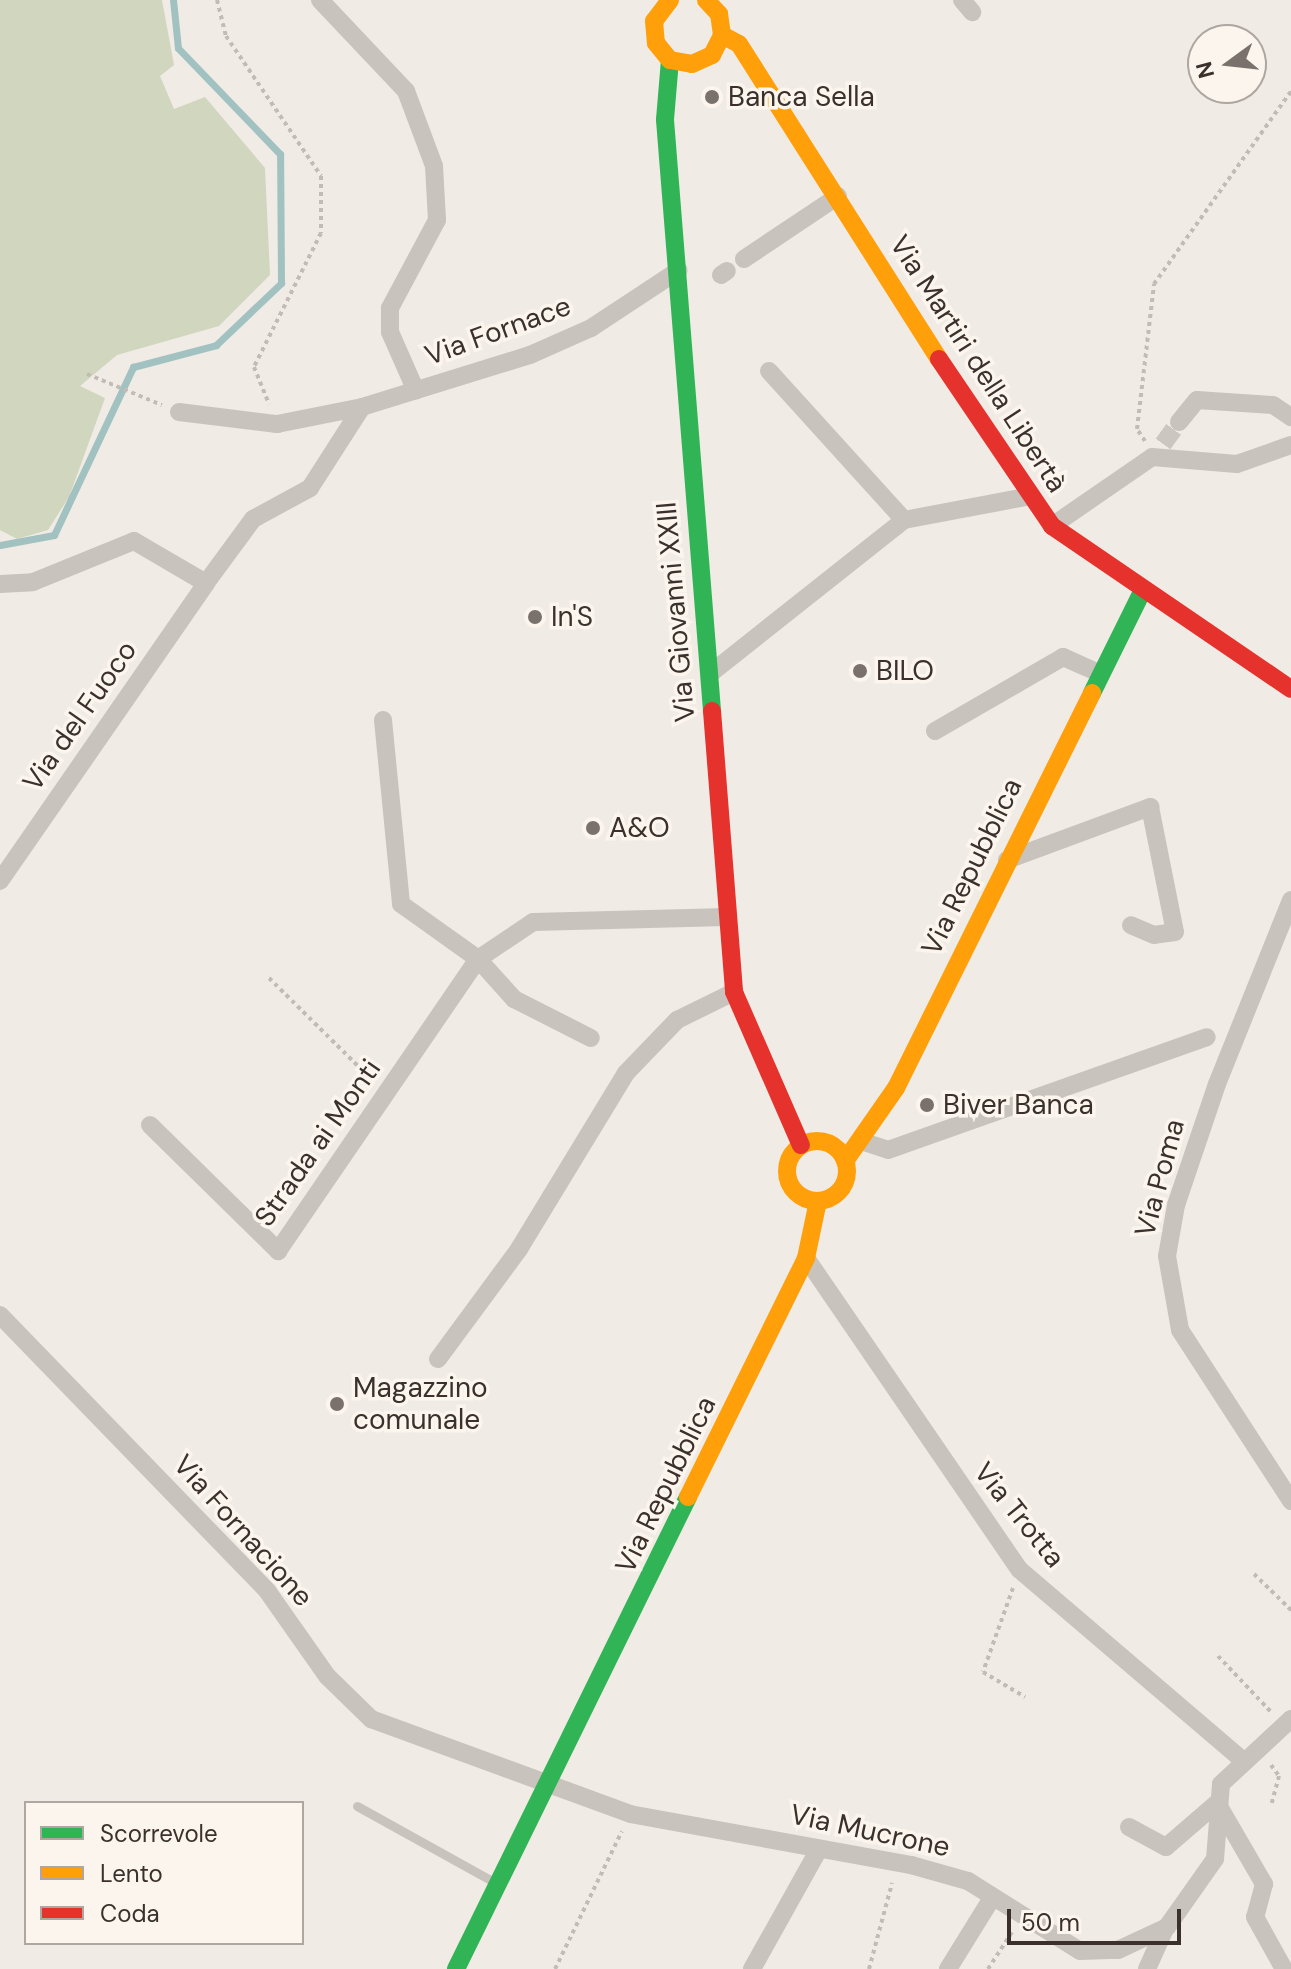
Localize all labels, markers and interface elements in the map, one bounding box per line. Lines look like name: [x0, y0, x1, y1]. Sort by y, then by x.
north arrow: [1187, 24, 1267, 104]
text: N: [1189, 58, 1221, 81]
place label: Banca Sella: [728, 80, 875, 114]
marker: Banca Sella: [703, 88, 721, 106]
street label: Via Martiri della Libertà: [882, 229, 1074, 499]
street label: Via Fornace: [421, 289, 575, 373]
street label: Via Giovanni XXIII: [650, 500, 702, 724]
place label: In'S: [551, 600, 593, 634]
marker: In'S: [526, 608, 544, 626]
street label: Via del Fuoco: [16, 634, 144, 798]
place label: BILO: [876, 654, 934, 688]
marker: BILO: [851, 662, 869, 680]
street label: Via Repubblica: [915, 773, 1029, 961]
place label: A&O: [609, 811, 670, 845]
marker: A&O: [584, 819, 602, 837]
street label: Strada ai Monti: [248, 1053, 388, 1233]
place label: Biver Banca: [943, 1088, 1094, 1122]
marker: Biver Banca: [918, 1096, 936, 1114]
street label: Via Poma: [1128, 1116, 1192, 1240]
place label: Magazzino comunale: [353, 1371, 488, 1437]
street label: Via Repubblica: [609, 1391, 723, 1579]
marker: Magazzino comunale: [328, 1395, 346, 1413]
street label: Via Fornacione: [166, 1448, 320, 1614]
street label: Via Trotta: [967, 1456, 1071, 1574]
street label: Via Mucrone: [787, 1798, 953, 1864]
legend: [24, 1801, 304, 1945]
text: Scorrevole: [100, 1818, 218, 1849]
text: Lento: [100, 1858, 163, 1889]
scale bar: [1011, 1893, 1185, 1943]
text: Coda: [100, 1898, 160, 1929]
text: 50 m: [1021, 1907, 1080, 1938]

